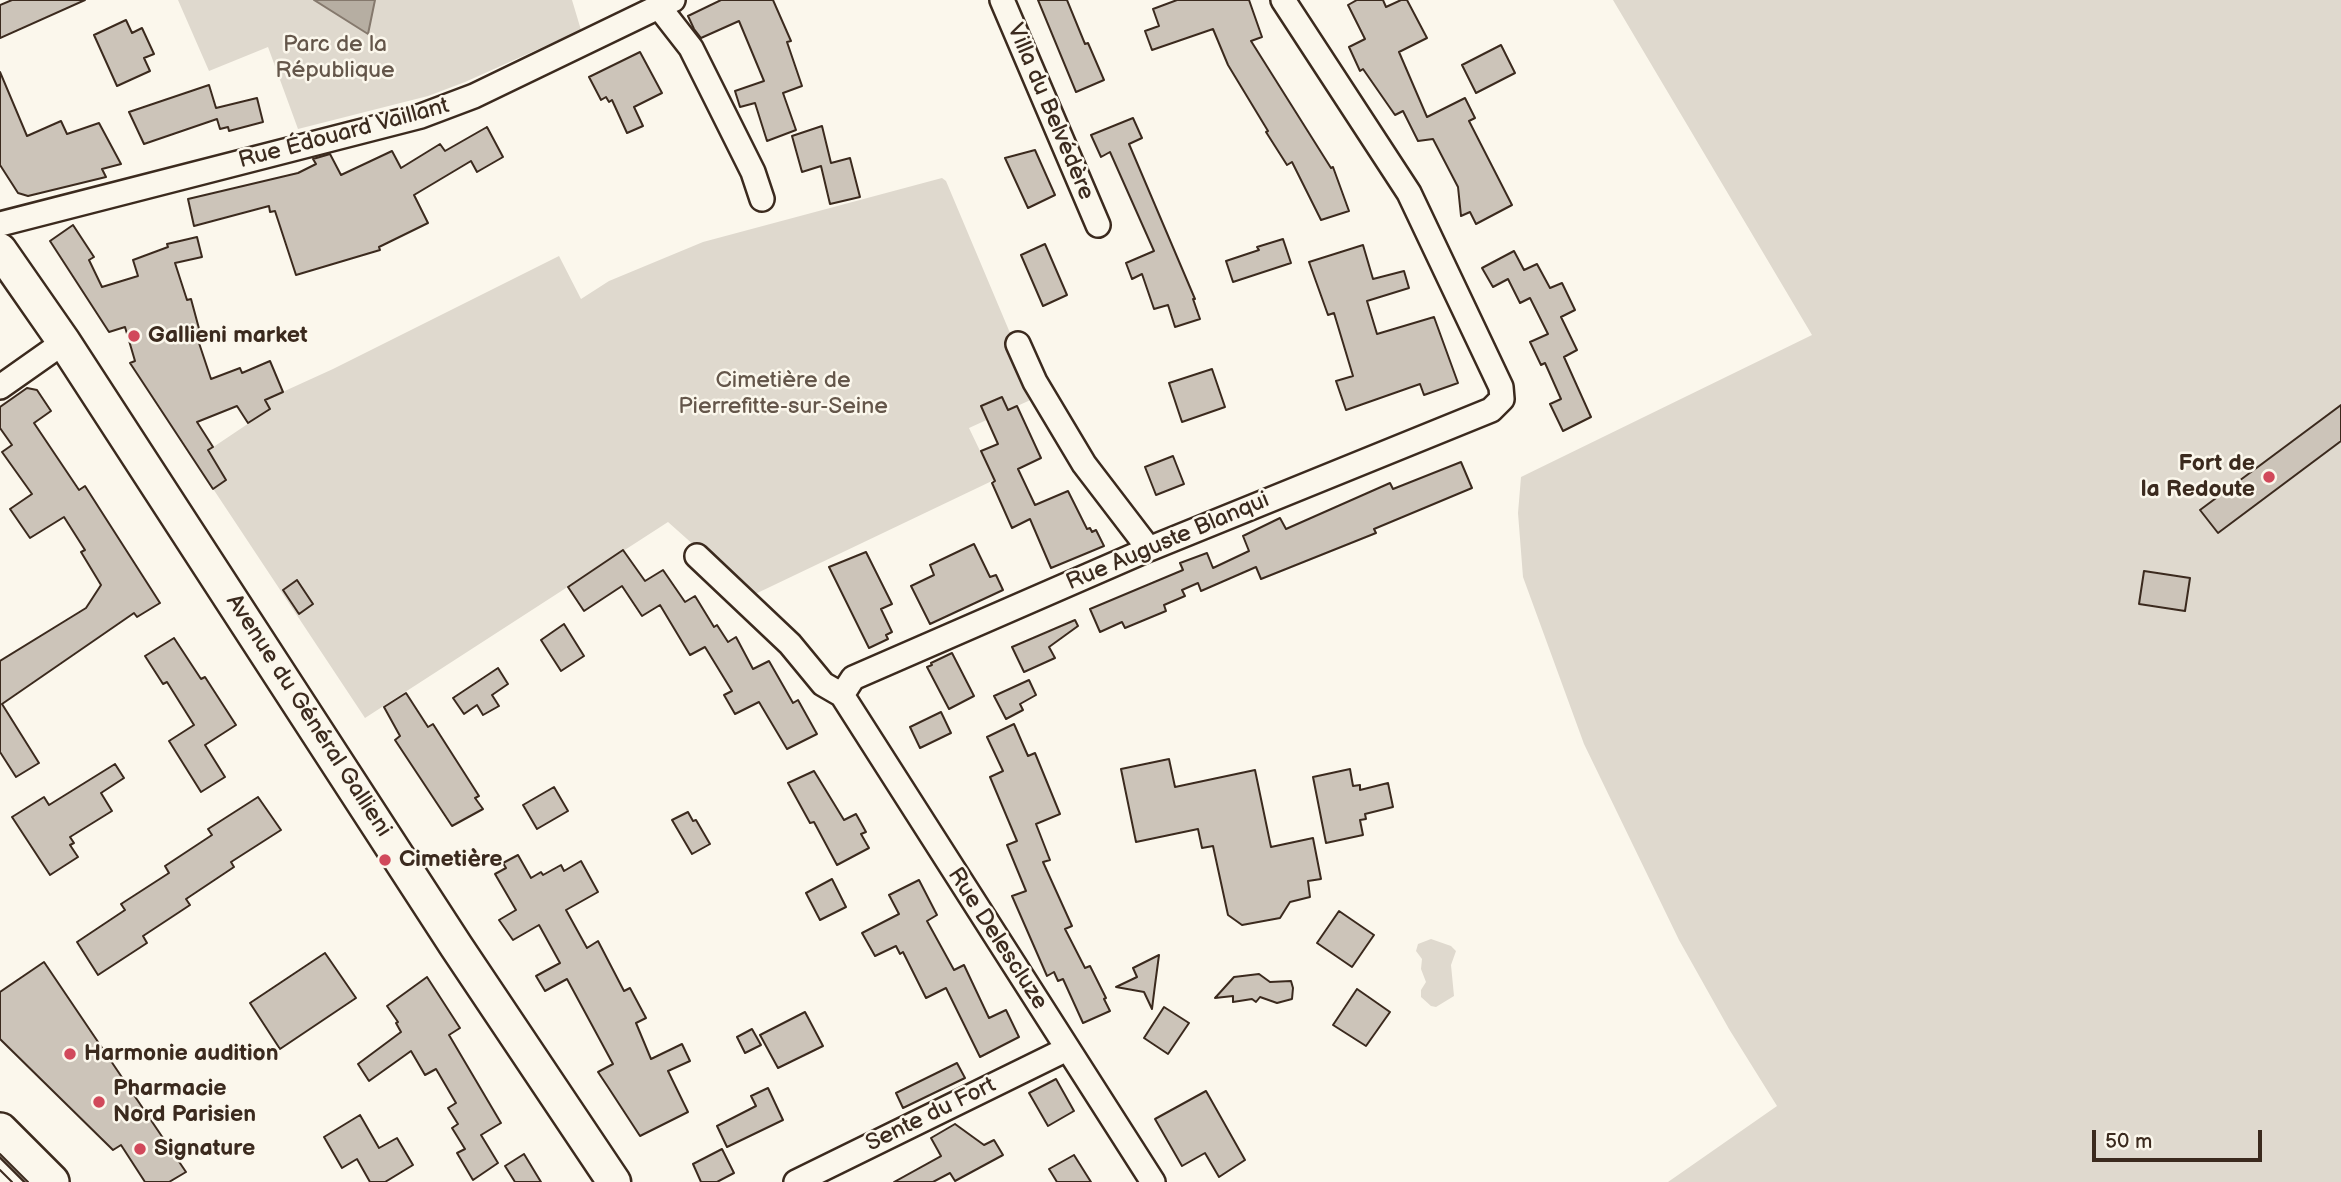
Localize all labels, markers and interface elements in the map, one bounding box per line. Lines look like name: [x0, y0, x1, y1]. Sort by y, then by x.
street label: Villa du Belvédère: [1000, 20, 1100, 204]
park label: Parc de la République: [275, 31, 395, 85]
street label: Rue Édouard Vaillant: [236, 93, 452, 175]
place label: Gallieni market: [148, 322, 308, 350]
marker: Gallieni market: [126, 328, 142, 344]
park label: Cimetière de Pierrefitte-sur-Seine: [678, 367, 888, 421]
place label: Fort de la Redoute: [2141, 450, 2255, 504]
marker: Fort de la Redoute: [2261, 469, 2277, 485]
street label: Rue Auguste Blanqui: [1062, 487, 1274, 597]
street label: Avenue du Général Gallieni: [219, 590, 397, 842]
place label: Cimetière: [399, 846, 502, 874]
marker: Cimetière: [377, 852, 393, 868]
street label: Rue Delescluze: [941, 863, 1053, 1015]
place label: Harmonie audition: [84, 1040, 278, 1068]
marker: Harmonie audition: [62, 1046, 78, 1062]
street label: Sente du Fort: [862, 1072, 1000, 1158]
place label: Pharmacie Nord Parisien: [113, 1075, 256, 1129]
marker: Pharmacie Nord Parisien: [91, 1094, 107, 1110]
scale bar: [2096, 1116, 2266, 1160]
text: 50 m: [2105, 1129, 2152, 1154]
place label: Signature: [154, 1135, 255, 1163]
marker: Signature: [132, 1141, 148, 1157]

